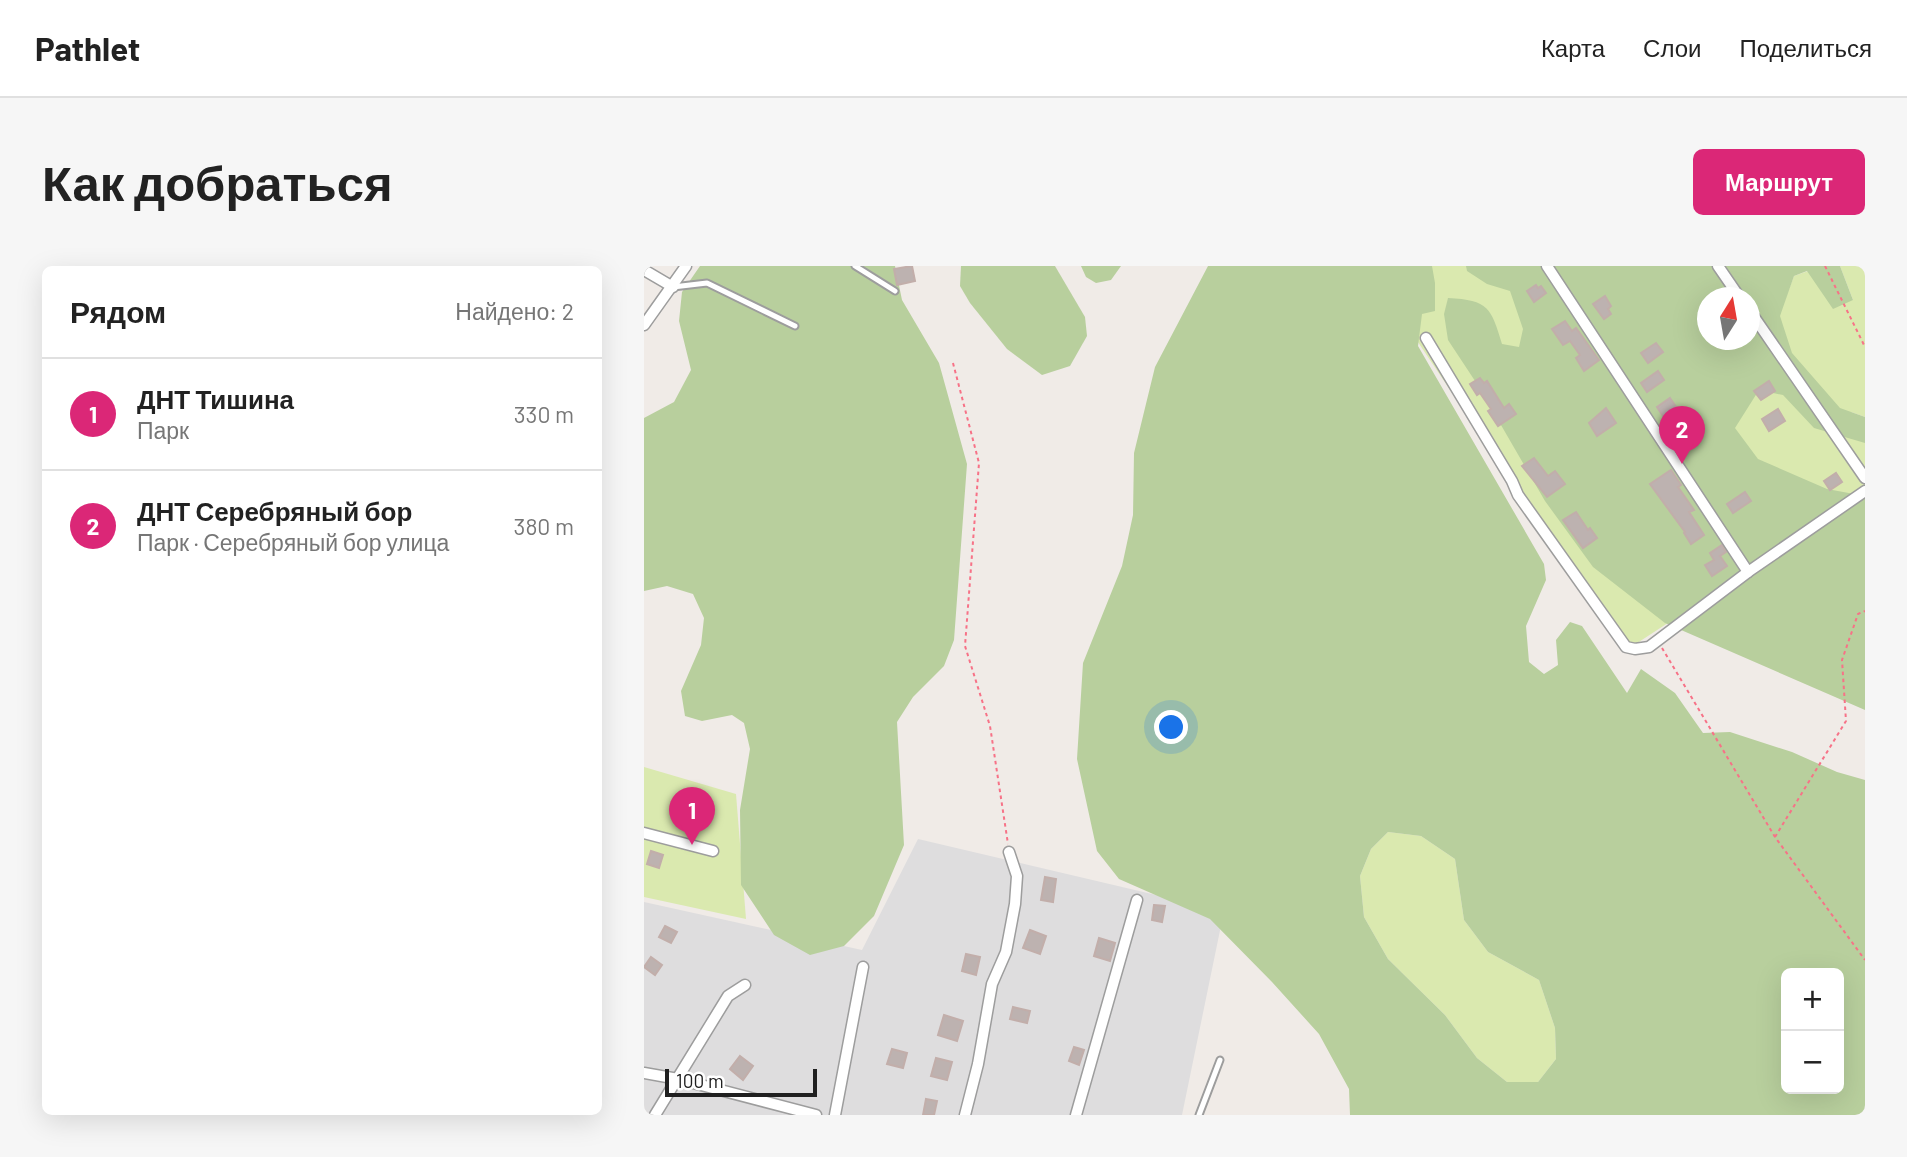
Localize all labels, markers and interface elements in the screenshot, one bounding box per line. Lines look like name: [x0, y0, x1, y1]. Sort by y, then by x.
text: Pathlet: [35, 28, 140, 68]
text: Карта: [1541, 33, 1605, 62]
text: Слои: [1643, 33, 1701, 62]
text: Поделиться: [1739, 33, 1872, 62]
button: Маршрут: [1693, 149, 1865, 215]
text: Как добраться: [42, 152, 393, 211]
north arrow: [1697, 287, 1760, 350]
text: Рядом: [70, 293, 166, 329]
text: Найдено: 2: [455, 297, 574, 325]
text: ДНТ Тишина: [137, 383, 294, 414]
text: 1: [89, 400, 97, 428]
text: 330 m: [514, 400, 574, 428]
pin: 2: [1659, 406, 1705, 464]
text: Парк: [137, 416, 189, 444]
text: ДНТ Серебряный бор: [137, 495, 412, 526]
text: 2: [87, 512, 99, 540]
text: 380 m: [514, 512, 574, 540]
text: Парк · Серебряный бор улица: [137, 528, 449, 556]
your location: [1154, 710, 1188, 744]
pin: 1: [669, 787, 715, 845]
map controls: [1781, 968, 1844, 1094]
button: +: [1781, 968, 1844, 1031]
button: −: [1781, 1031, 1844, 1094]
scale bar: [665, 1066, 817, 1098]
text: 100 m: [676, 1069, 724, 1092]

